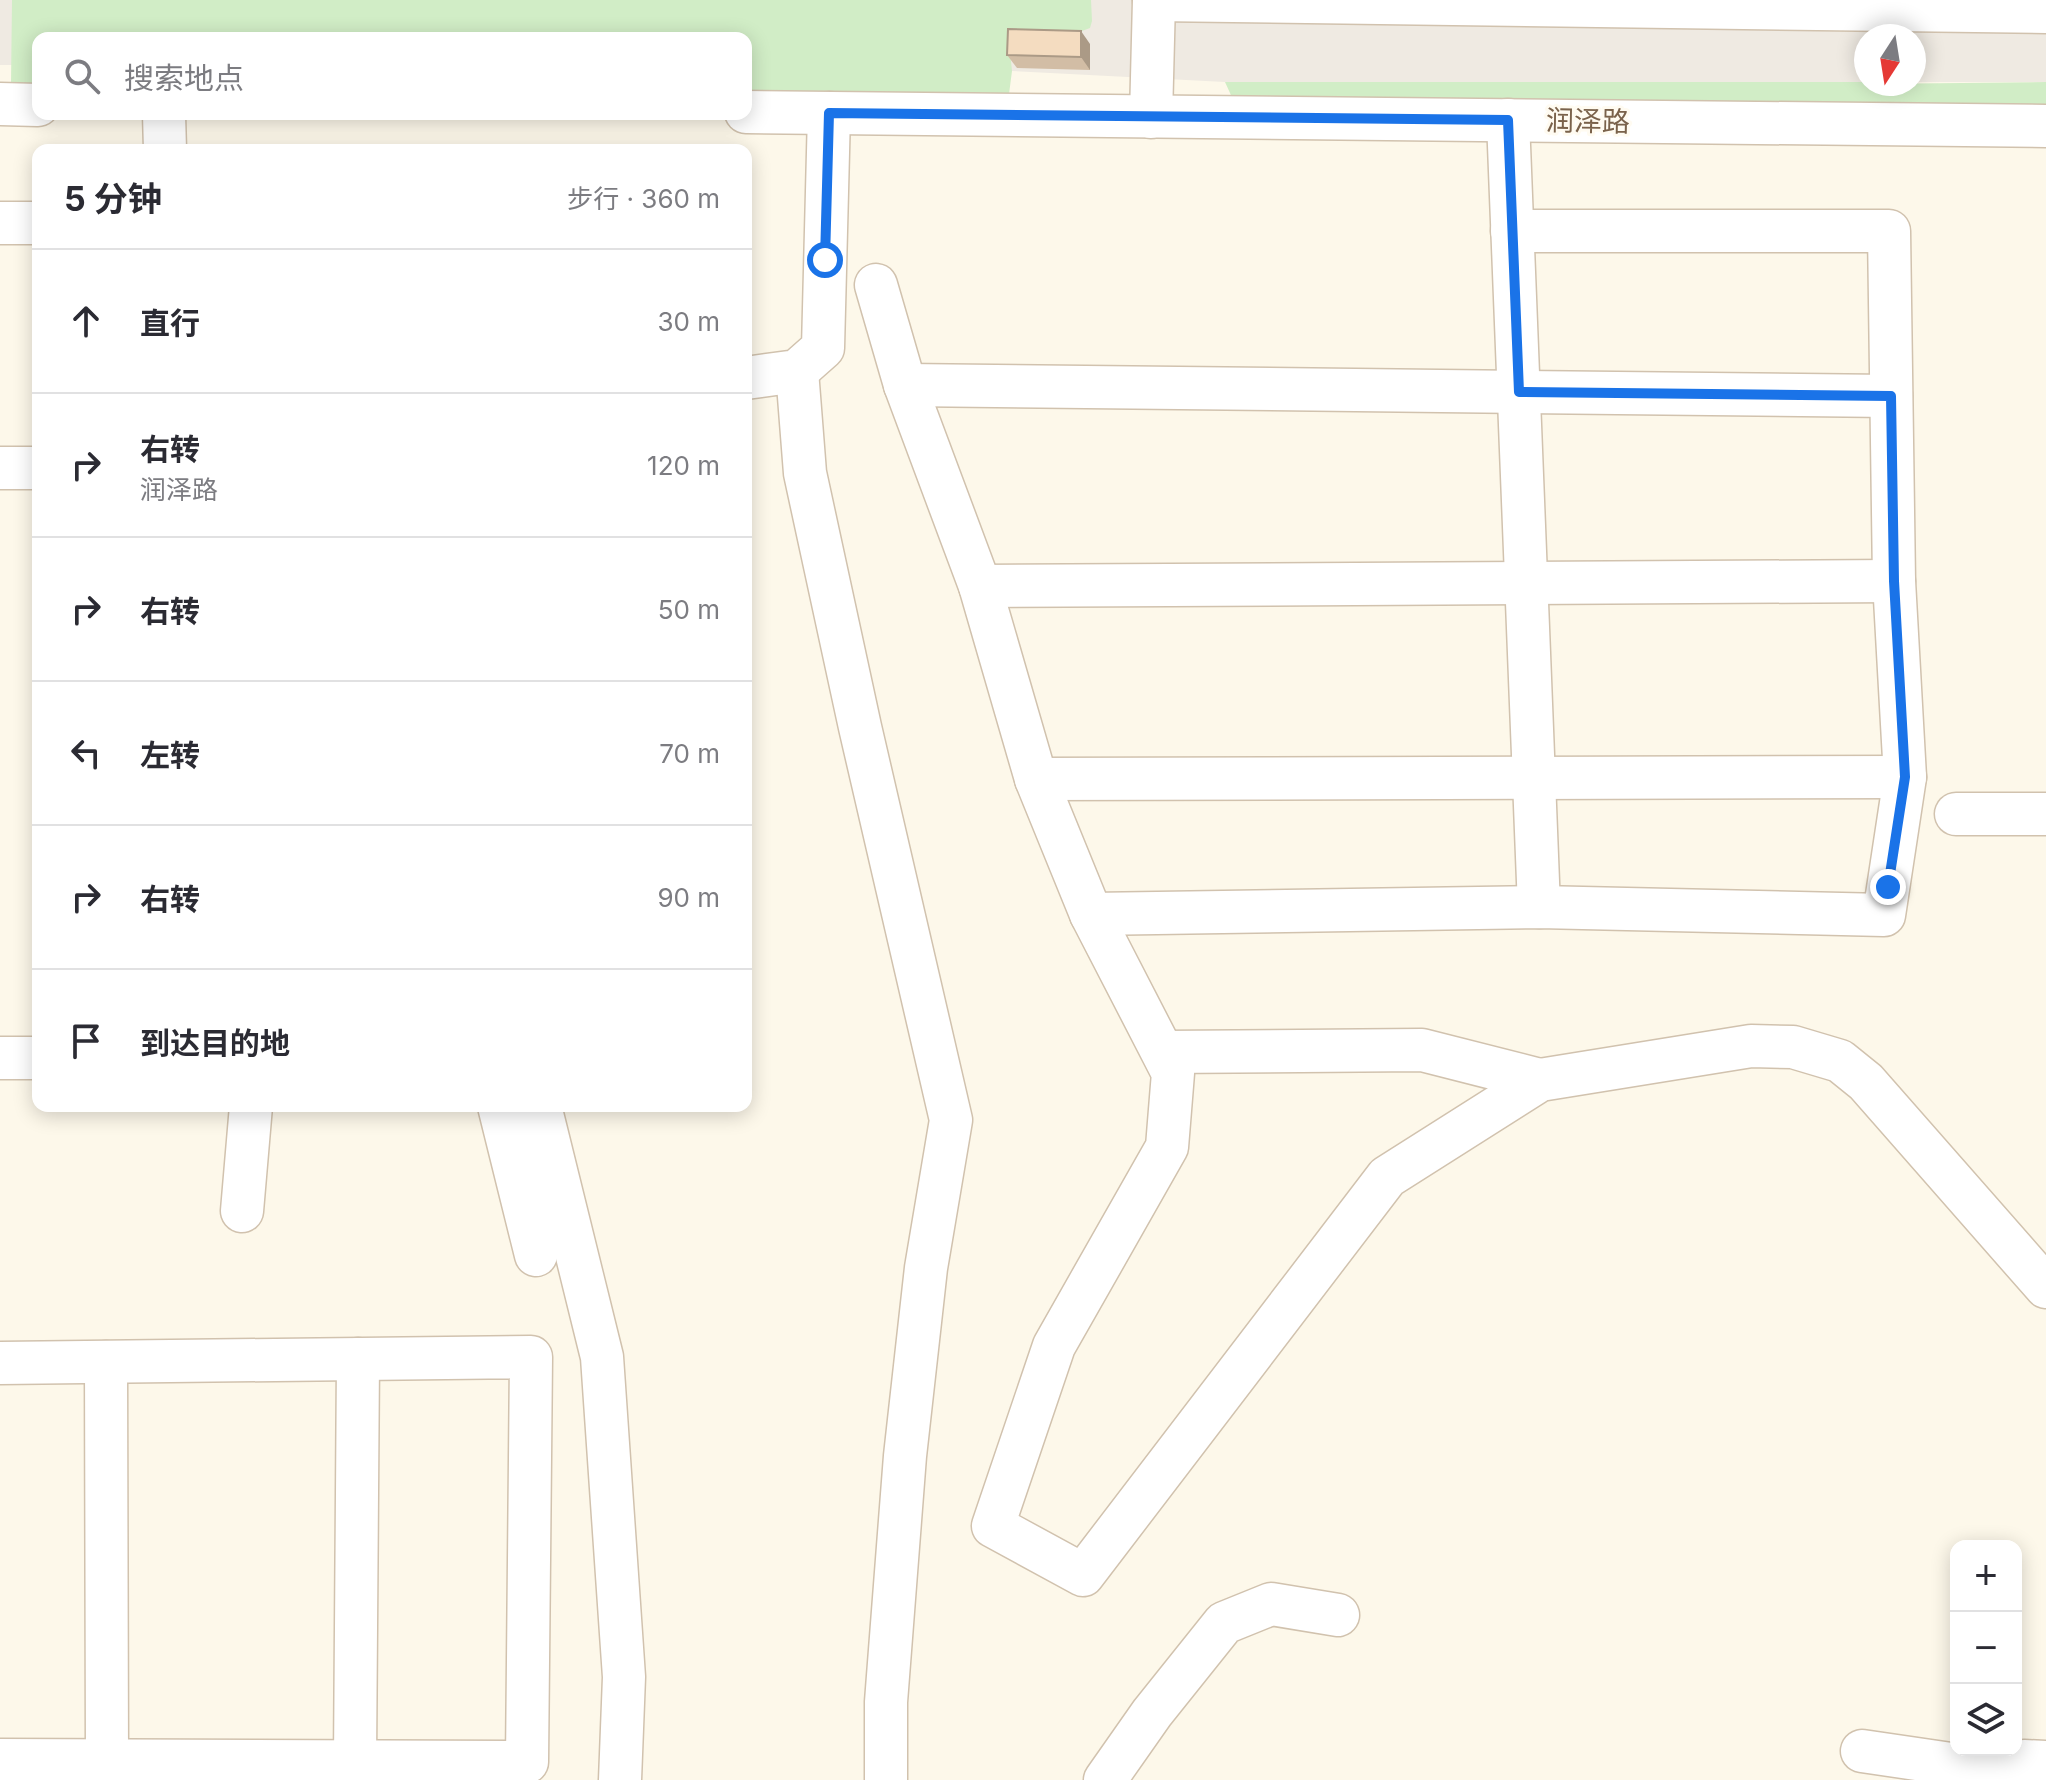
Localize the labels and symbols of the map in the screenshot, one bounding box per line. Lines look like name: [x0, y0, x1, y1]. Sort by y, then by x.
north arrow: [1854, 24, 1926, 96]
street label: 润泽路: [1546, 103, 1630, 139]
route start: [807, 242, 843, 278]
route end: [1870, 869, 1906, 905]

